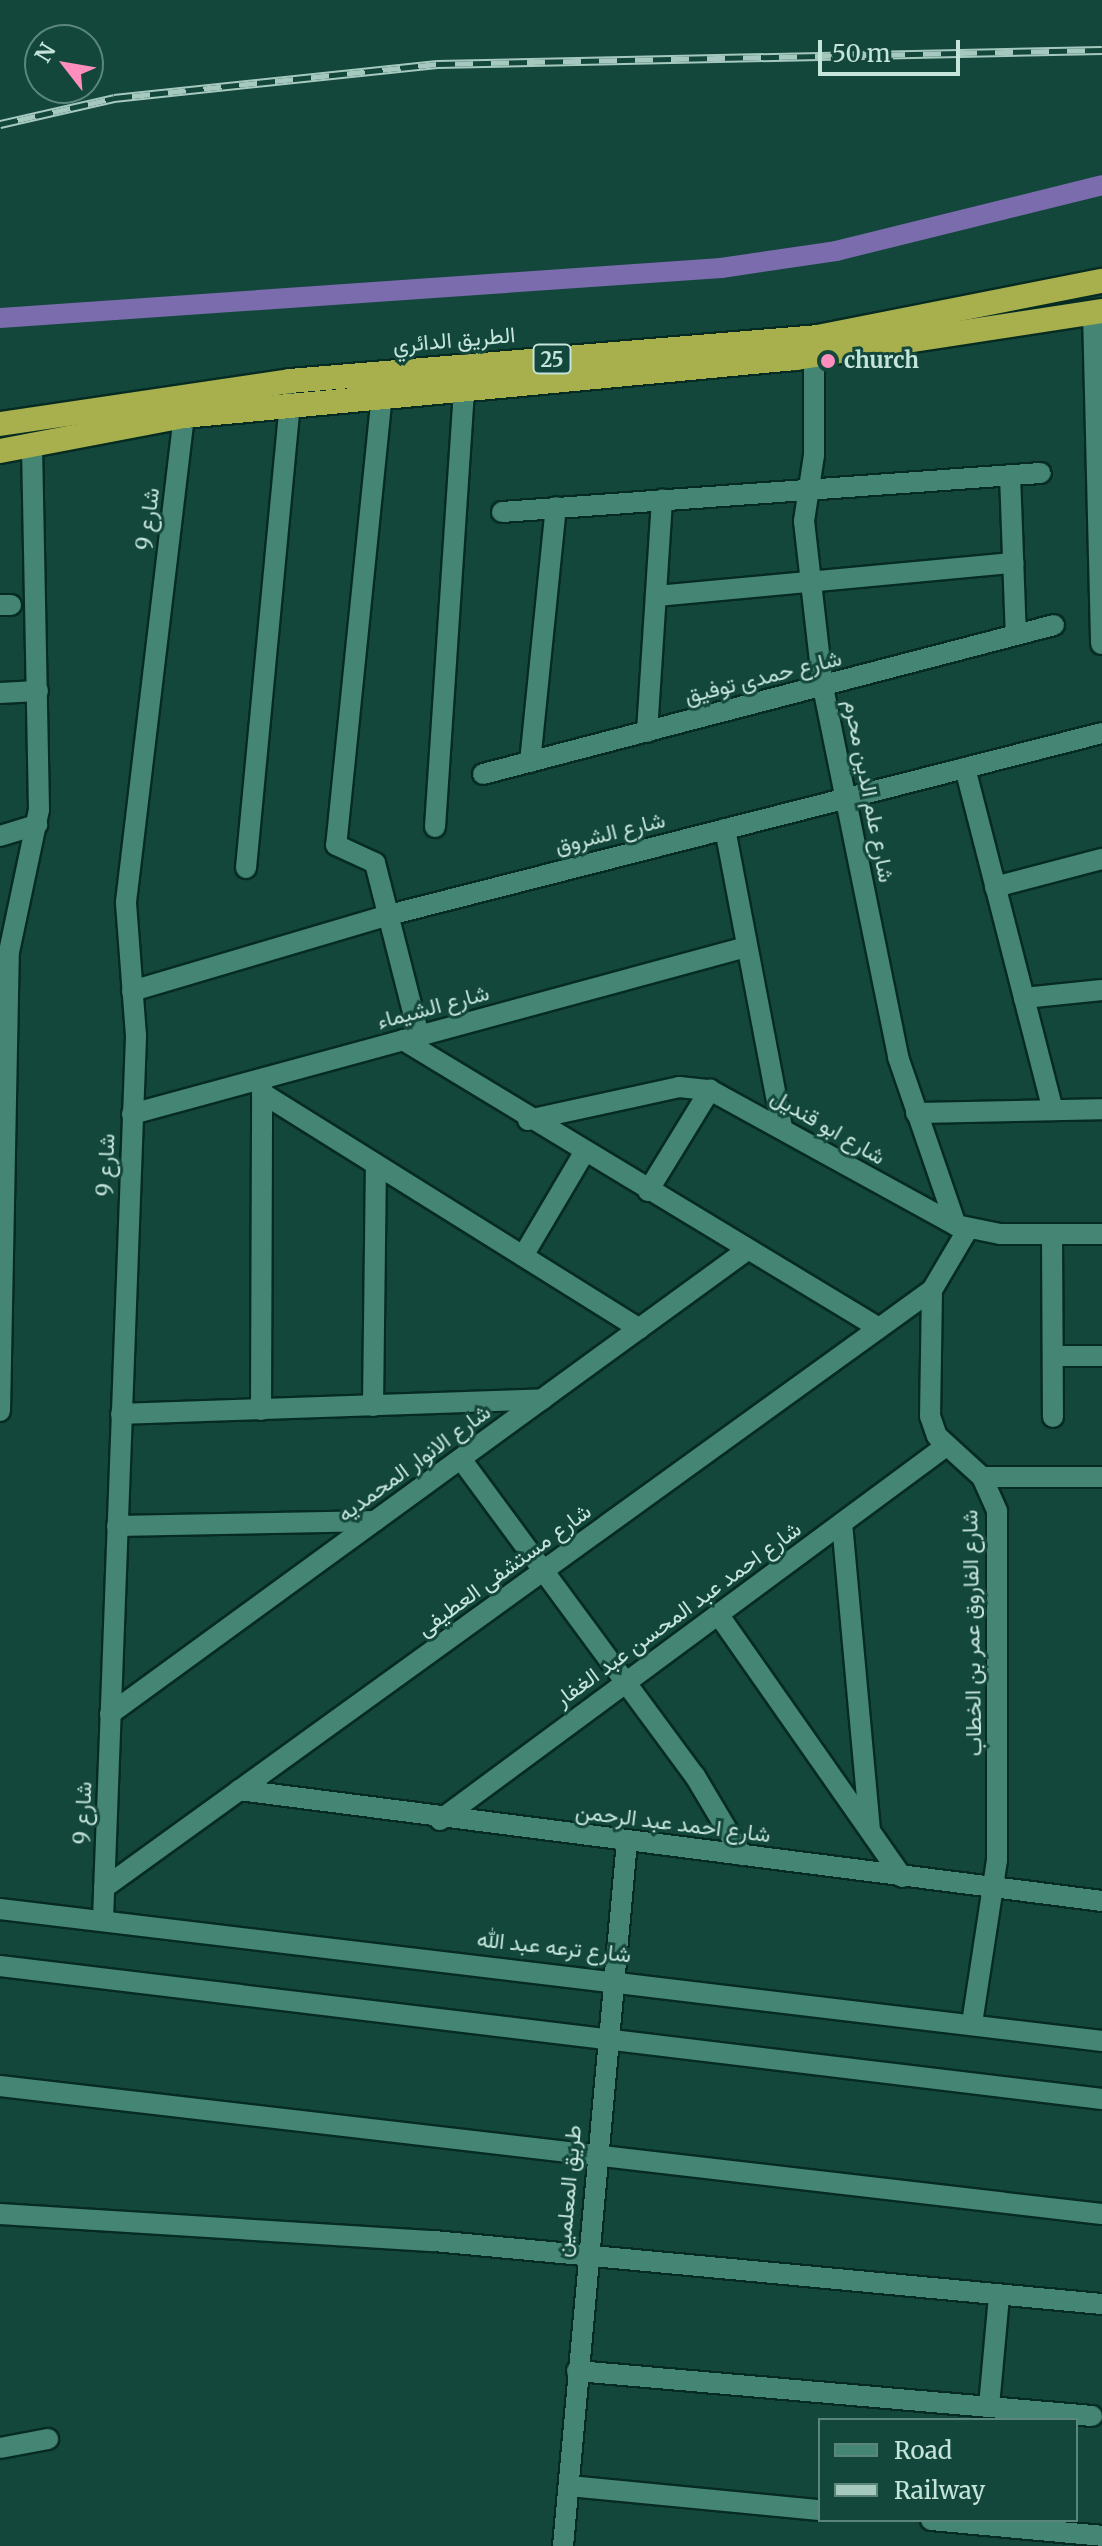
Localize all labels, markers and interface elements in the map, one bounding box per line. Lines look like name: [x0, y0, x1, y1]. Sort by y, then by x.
north arrow: [24, 24, 104, 104]
scale bar: [822, 24, 964, 74]
text: N: [29, 38, 62, 67]
text: 50 m: [832, 38, 891, 69]
street label: الطريق الدائري: [392, 321, 516, 359]
road number: 25: [532, 343, 572, 375]
place label: church: [844, 348, 919, 374]
marker: church: [819, 352, 837, 370]
street label: شارع 9: [131, 486, 165, 552]
street label: شارع حمدى توفيق: [682, 645, 844, 709]
street label: شارع علم الدين محرم: [838, 697, 900, 885]
street label: شارع الشروق: [552, 807, 668, 859]
street label: شارع الشيماء: [374, 979, 492, 1035]
street label: شارع ابو قنديل: [766, 1084, 890, 1170]
street label: شارع 9: [92, 1133, 120, 1197]
street label: شارع الانوار المحمديه: [332, 1399, 496, 1527]
street label: شارع مستشفى العطيفى: [412, 1498, 596, 1642]
street label: شارع الفاروق عمر بن الخطاب: [957, 1509, 987, 1757]
street label: شارع احمد عبد المحسن عبد الغفار: [550, 1516, 806, 1712]
street label: شارع 9: [69, 1781, 97, 1845]
street label: شارع احمد عبد الرحمن: [574, 1798, 772, 1848]
street label: شارع ترعه عبد الله: [476, 1926, 632, 1968]
street label: طريق المعلمين: [549, 2124, 587, 2258]
legend: [818, 2418, 1078, 2522]
text: Road: [894, 2435, 952, 2466]
text: Railway: [894, 2475, 985, 2506]

